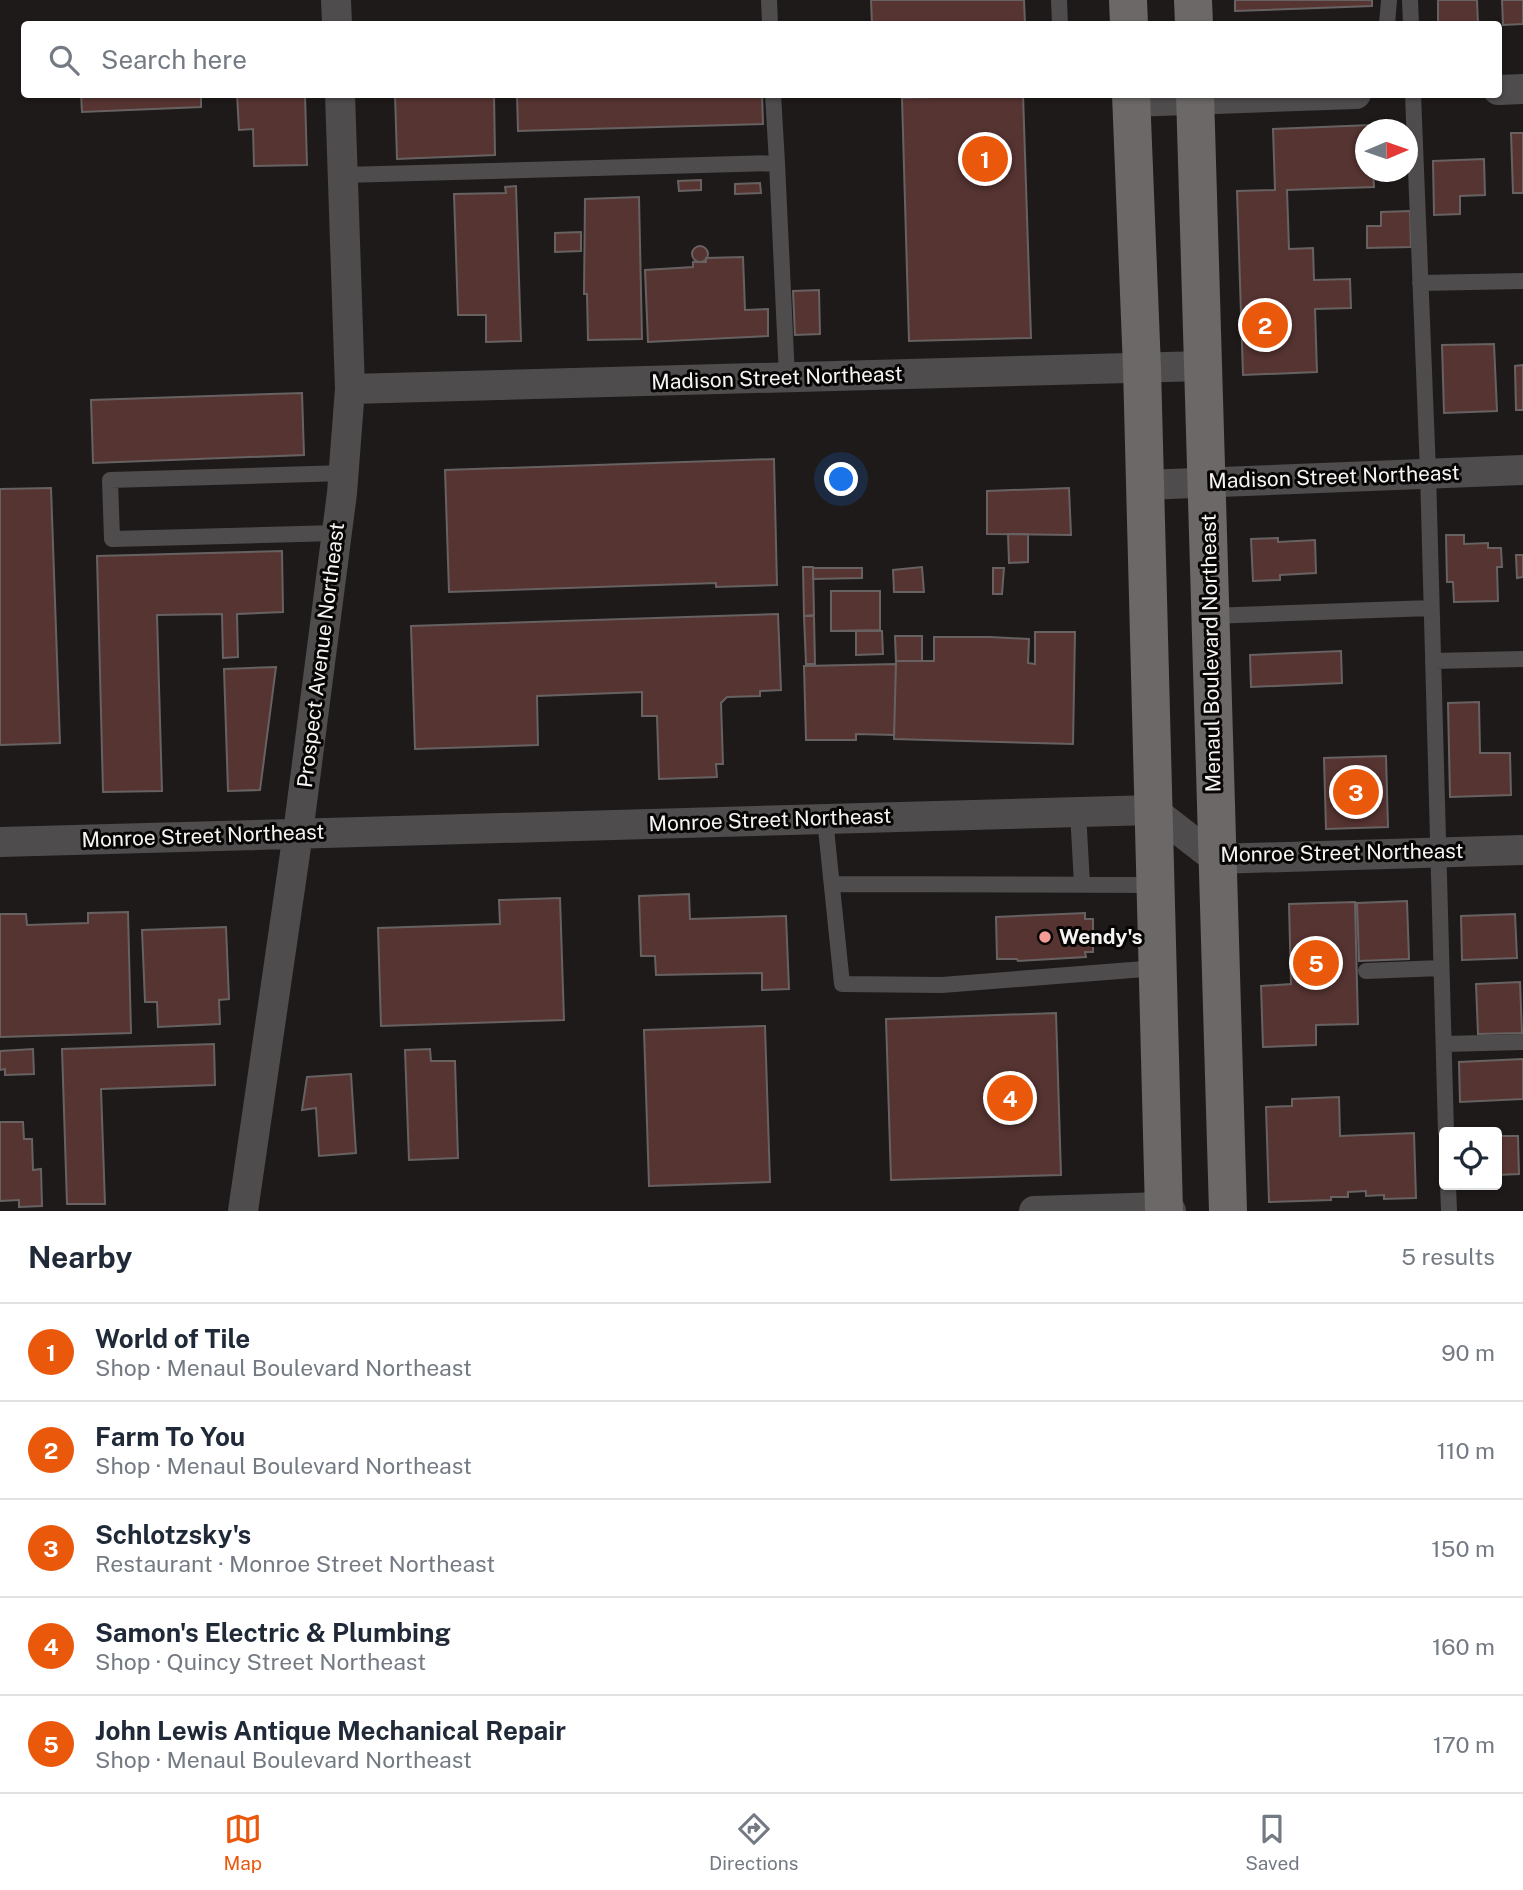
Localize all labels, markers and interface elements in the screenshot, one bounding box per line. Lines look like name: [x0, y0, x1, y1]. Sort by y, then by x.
search box: [21, 21, 1502, 98]
icon: search: [45, 41, 83, 79]
text: Search here: [101, 44, 247, 75]
north arrow: [1355, 119, 1418, 182]
pin: 1: [962, 133, 1008, 185]
pin: 2: [1242, 299, 1288, 351]
street label: Madison Street Northeast: [651, 361, 903, 394]
street label: Madison Street Northeast: [1208, 460, 1460, 493]
your location: [824, 462, 858, 496]
street label: Menaul Boulevard Northeast: [1196, 513, 1225, 793]
street label: Prospect Avenue Northeast: [292, 521, 349, 789]
pin: 3: [1333, 766, 1379, 818]
street label: Monroe Street Northeast: [648, 803, 892, 836]
street label: Monroe Street Northeast: [81, 819, 325, 852]
street label: Monroe Street Northeast: [1220, 838, 1464, 867]
place label: Wendy's: [1059, 924, 1143, 949]
marker: Wendy's: [1037, 929, 1053, 945]
pin: 5: [1293, 937, 1339, 989]
pin: 4: [987, 1072, 1033, 1124]
map controls: [1439, 1127, 1502, 1190]
button: locate: [1439, 1127, 1502, 1190]
text: Nearby: [28, 1239, 132, 1275]
text: 5 results: [1401, 1243, 1495, 1270]
text: World of Tile: [95, 1323, 250, 1354]
text: 1: [46, 1339, 56, 1366]
text: 90 m: [1441, 1339, 1495, 1366]
text: Shop · Menaul Boulevard Northeast: [95, 1354, 472, 1381]
text: Farm To You: [95, 1421, 245, 1452]
text: 2: [44, 1437, 58, 1464]
text: 110 m: [1437, 1437, 1495, 1464]
text: Shop · Menaul Boulevard Northeast: [95, 1452, 472, 1479]
text: Schlotzsky's: [95, 1519, 251, 1550]
text: 3: [43, 1535, 59, 1562]
text: 150 m: [1431, 1535, 1495, 1562]
text: Restaurant · Monroe Street Northeast: [95, 1550, 495, 1577]
text: Samon's Electric & Plumbing: [95, 1617, 451, 1648]
text: 4: [43, 1633, 59, 1660]
text: 160 m: [1432, 1633, 1495, 1660]
text: Shop · Quincy Street Northeast: [95, 1648, 426, 1675]
text: John Lewis Antique Mechanical Repair: [95, 1715, 566, 1746]
text: 5: [43, 1731, 59, 1758]
text: 170 m: [1433, 1731, 1495, 1758]
text: Shop · Menaul Boulevard Northeast: [95, 1746, 472, 1773]
tab: Map: [223, 1810, 262, 1874]
tab: Directions: [709, 1810, 798, 1874]
tab: Saved: [1245, 1810, 1300, 1874]

